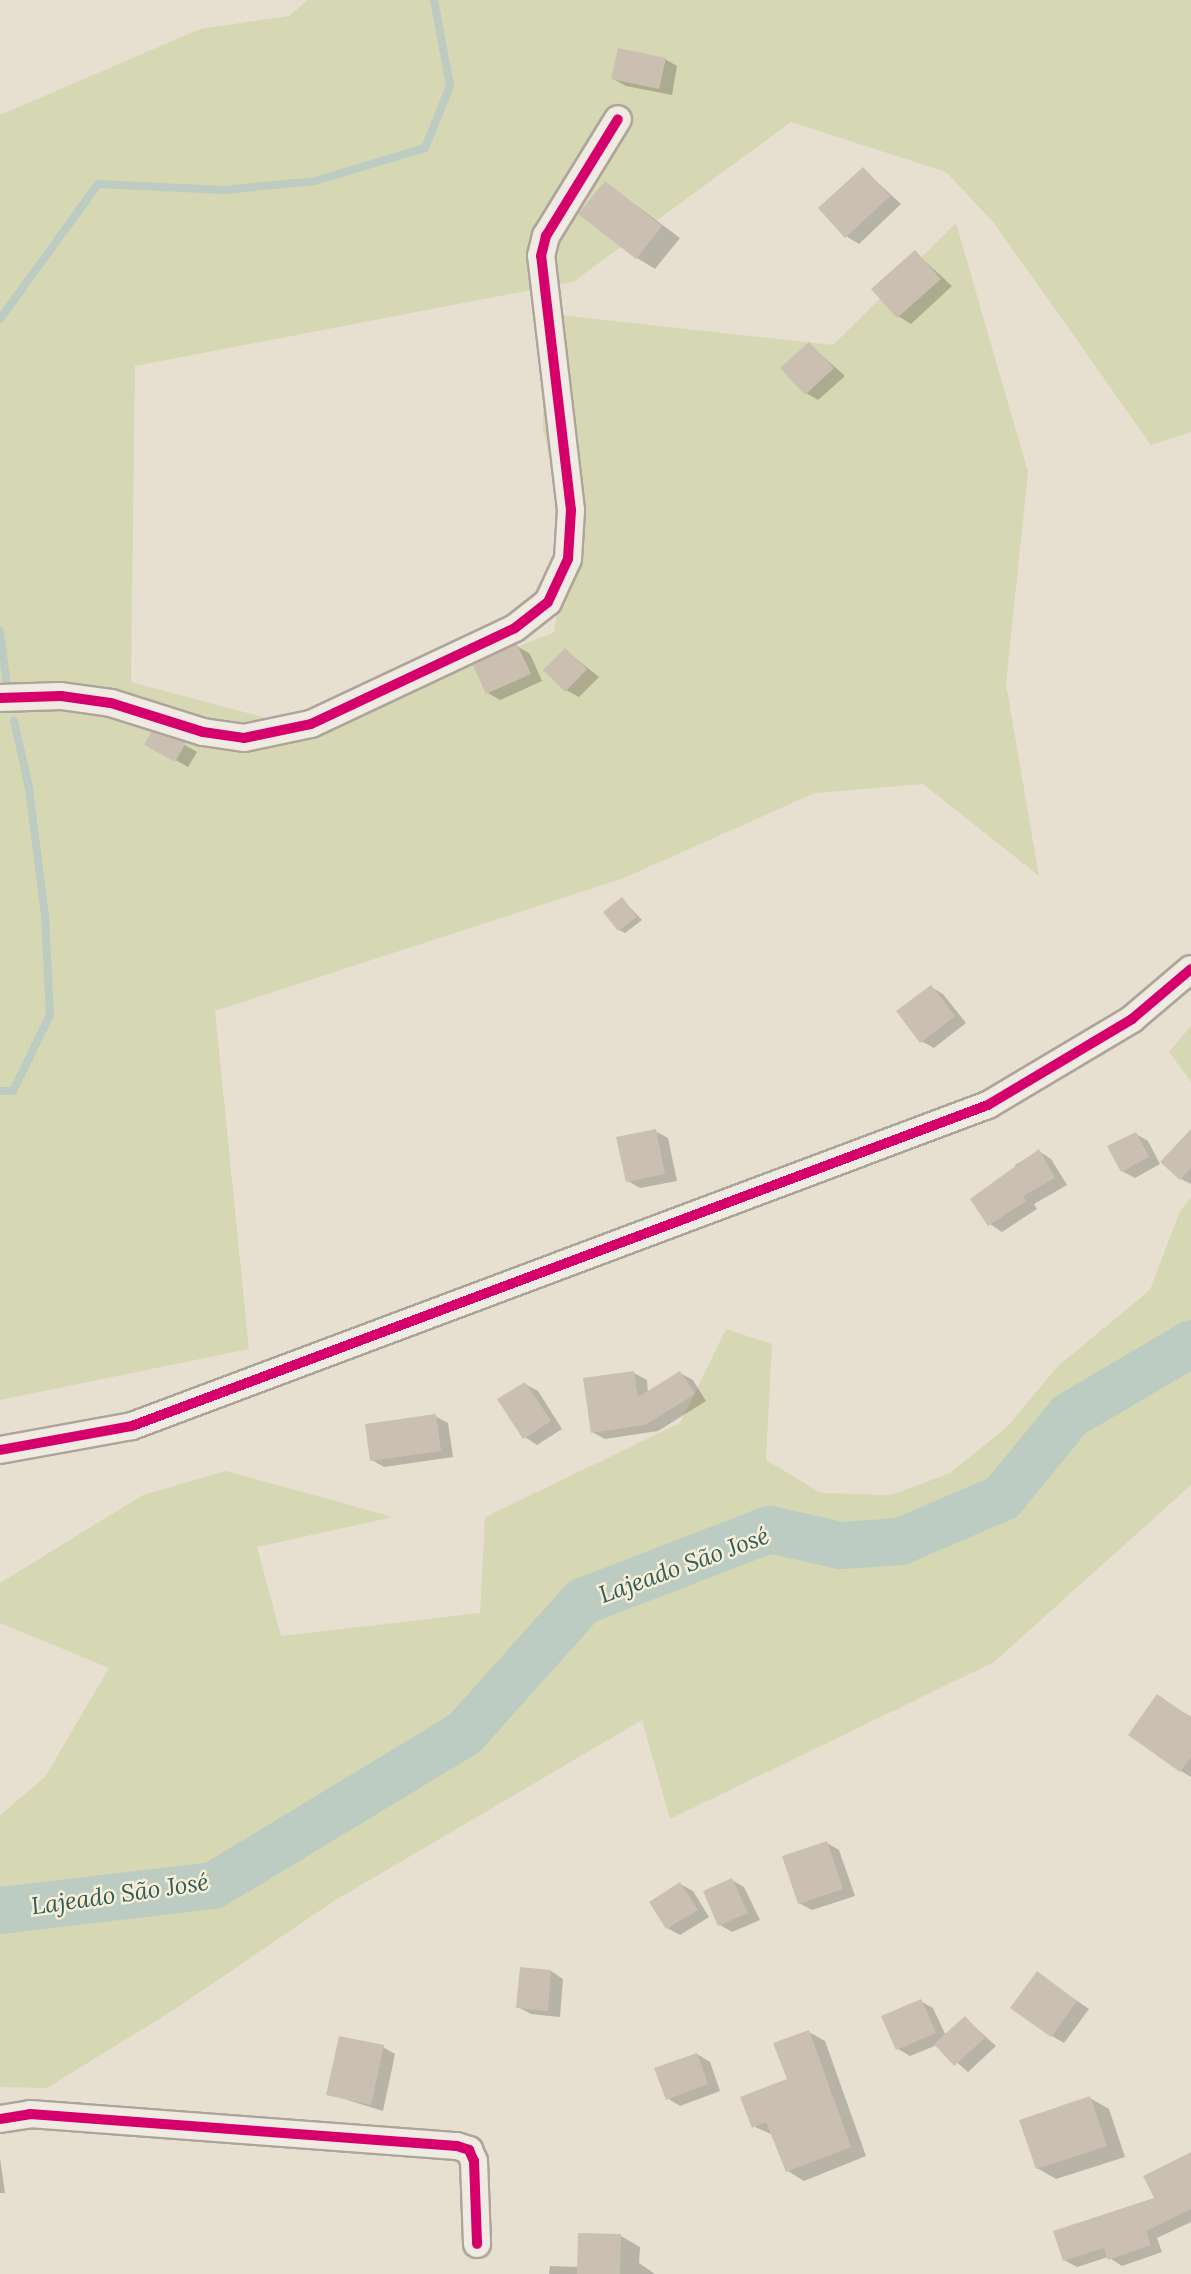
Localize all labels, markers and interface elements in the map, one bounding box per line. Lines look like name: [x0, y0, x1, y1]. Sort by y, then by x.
water label: Lajeado São José: [595, 1521, 773, 1609]
water label: Lajeado São José: [29, 1867, 211, 1921]

